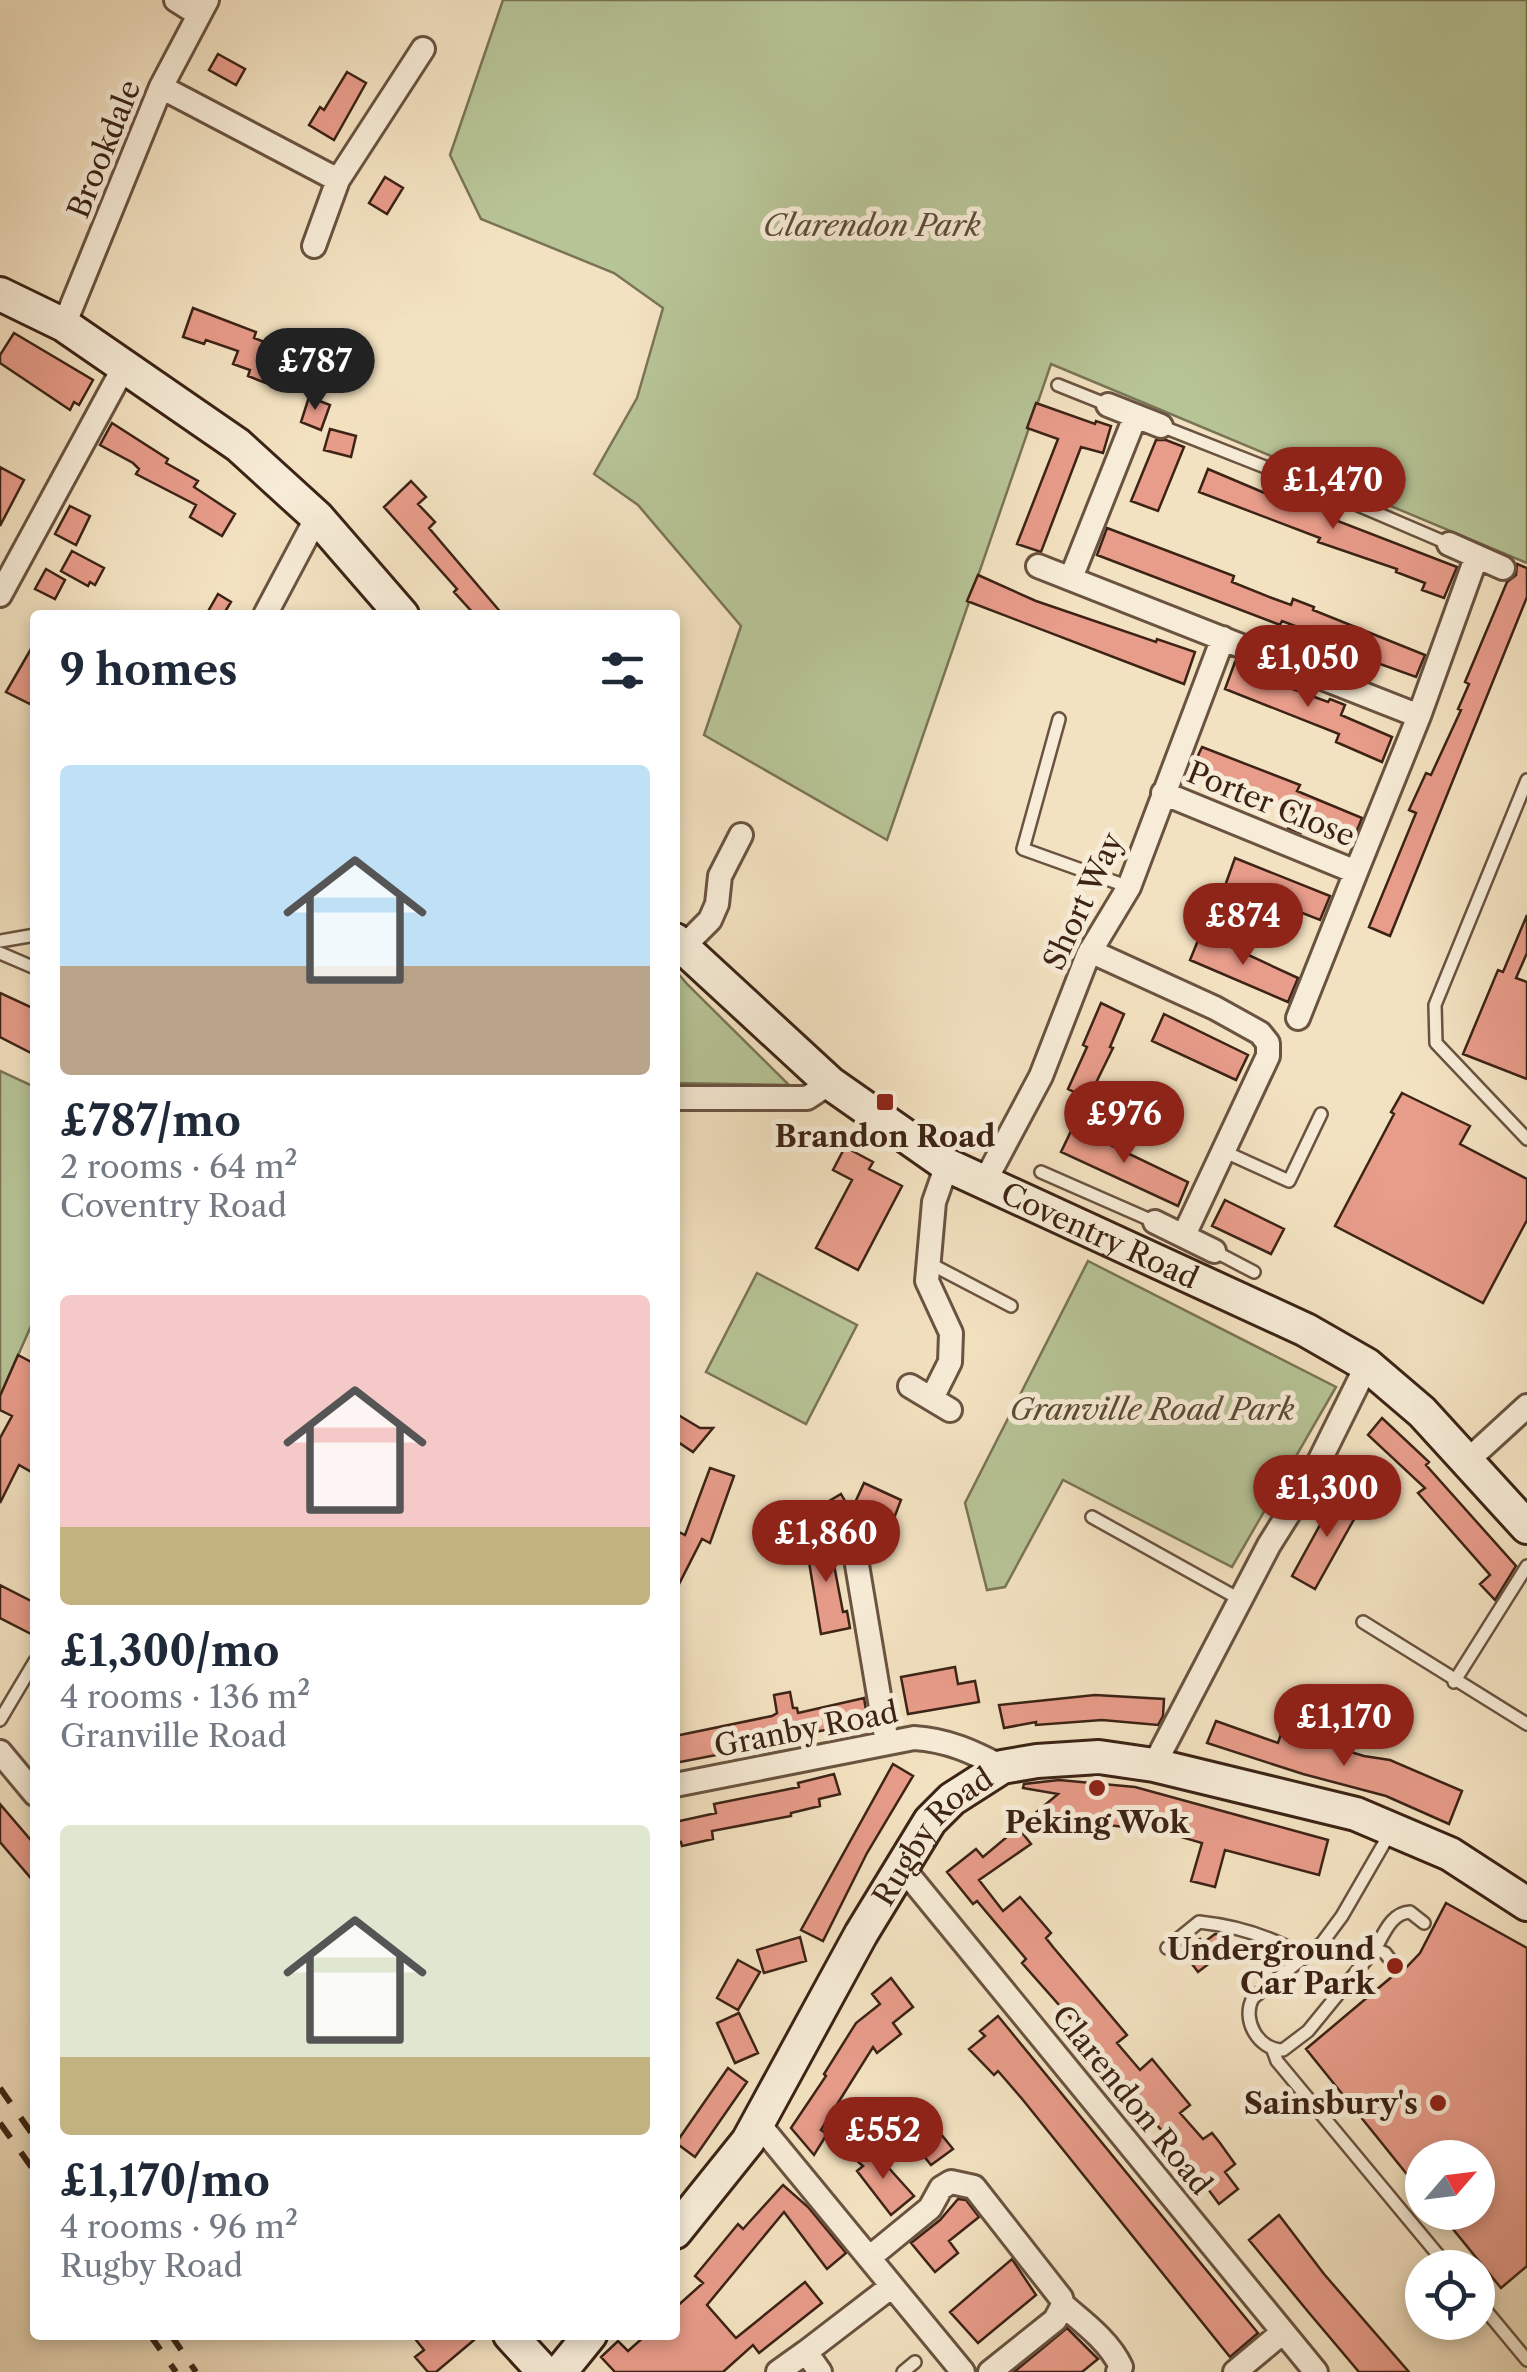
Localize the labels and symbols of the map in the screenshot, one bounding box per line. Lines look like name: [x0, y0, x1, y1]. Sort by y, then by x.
street label: Brookdale: [60, 74, 148, 224]
park label: Clarendon Park: [763, 207, 981, 244]
pin: £787: [256, 328, 374, 413]
pin: £1,470: [1252, 447, 1414, 532]
pin: £1,050: [1227, 625, 1389, 710]
street label: Porter Close: [1182, 754, 1360, 854]
street label: Short Way: [1035, 826, 1131, 976]
pin: £874: [1184, 883, 1302, 968]
pin: £976: [1065, 1081, 1183, 1166]
marker: Brandon Road: [874, 1091, 896, 1113]
place label: Brandon Road: [774, 1118, 996, 1155]
street label: Coventry Road: [995, 1174, 1204, 1297]
park label: Granville Road Park: [1010, 1391, 1295, 1428]
pin: £1,300: [1246, 1455, 1408, 1540]
pin: £1,860: [745, 1500, 907, 1585]
pin: £1,170: [1263, 1684, 1425, 1769]
street label: Granby Road: [711, 1693, 901, 1765]
street label: Rugby Road: [864, 1759, 1000, 1912]
marker: Peking Wok: [1086, 1777, 1108, 1799]
place label: Peking Wok: [1005, 1804, 1191, 1841]
place label: Underground Car Park: [1167, 1931, 1376, 2002]
marker: Underground Car Park: [1384, 1955, 1406, 1977]
street label: Clarendon Road: [1044, 1998, 1220, 2202]
place label: Sainsbury's: [1244, 2085, 1418, 2122]
marker: Sainsbury's: [1427, 2092, 1449, 2114]
pin: £552: [824, 2097, 942, 2182]
north arrow: [1405, 2140, 1495, 2230]

